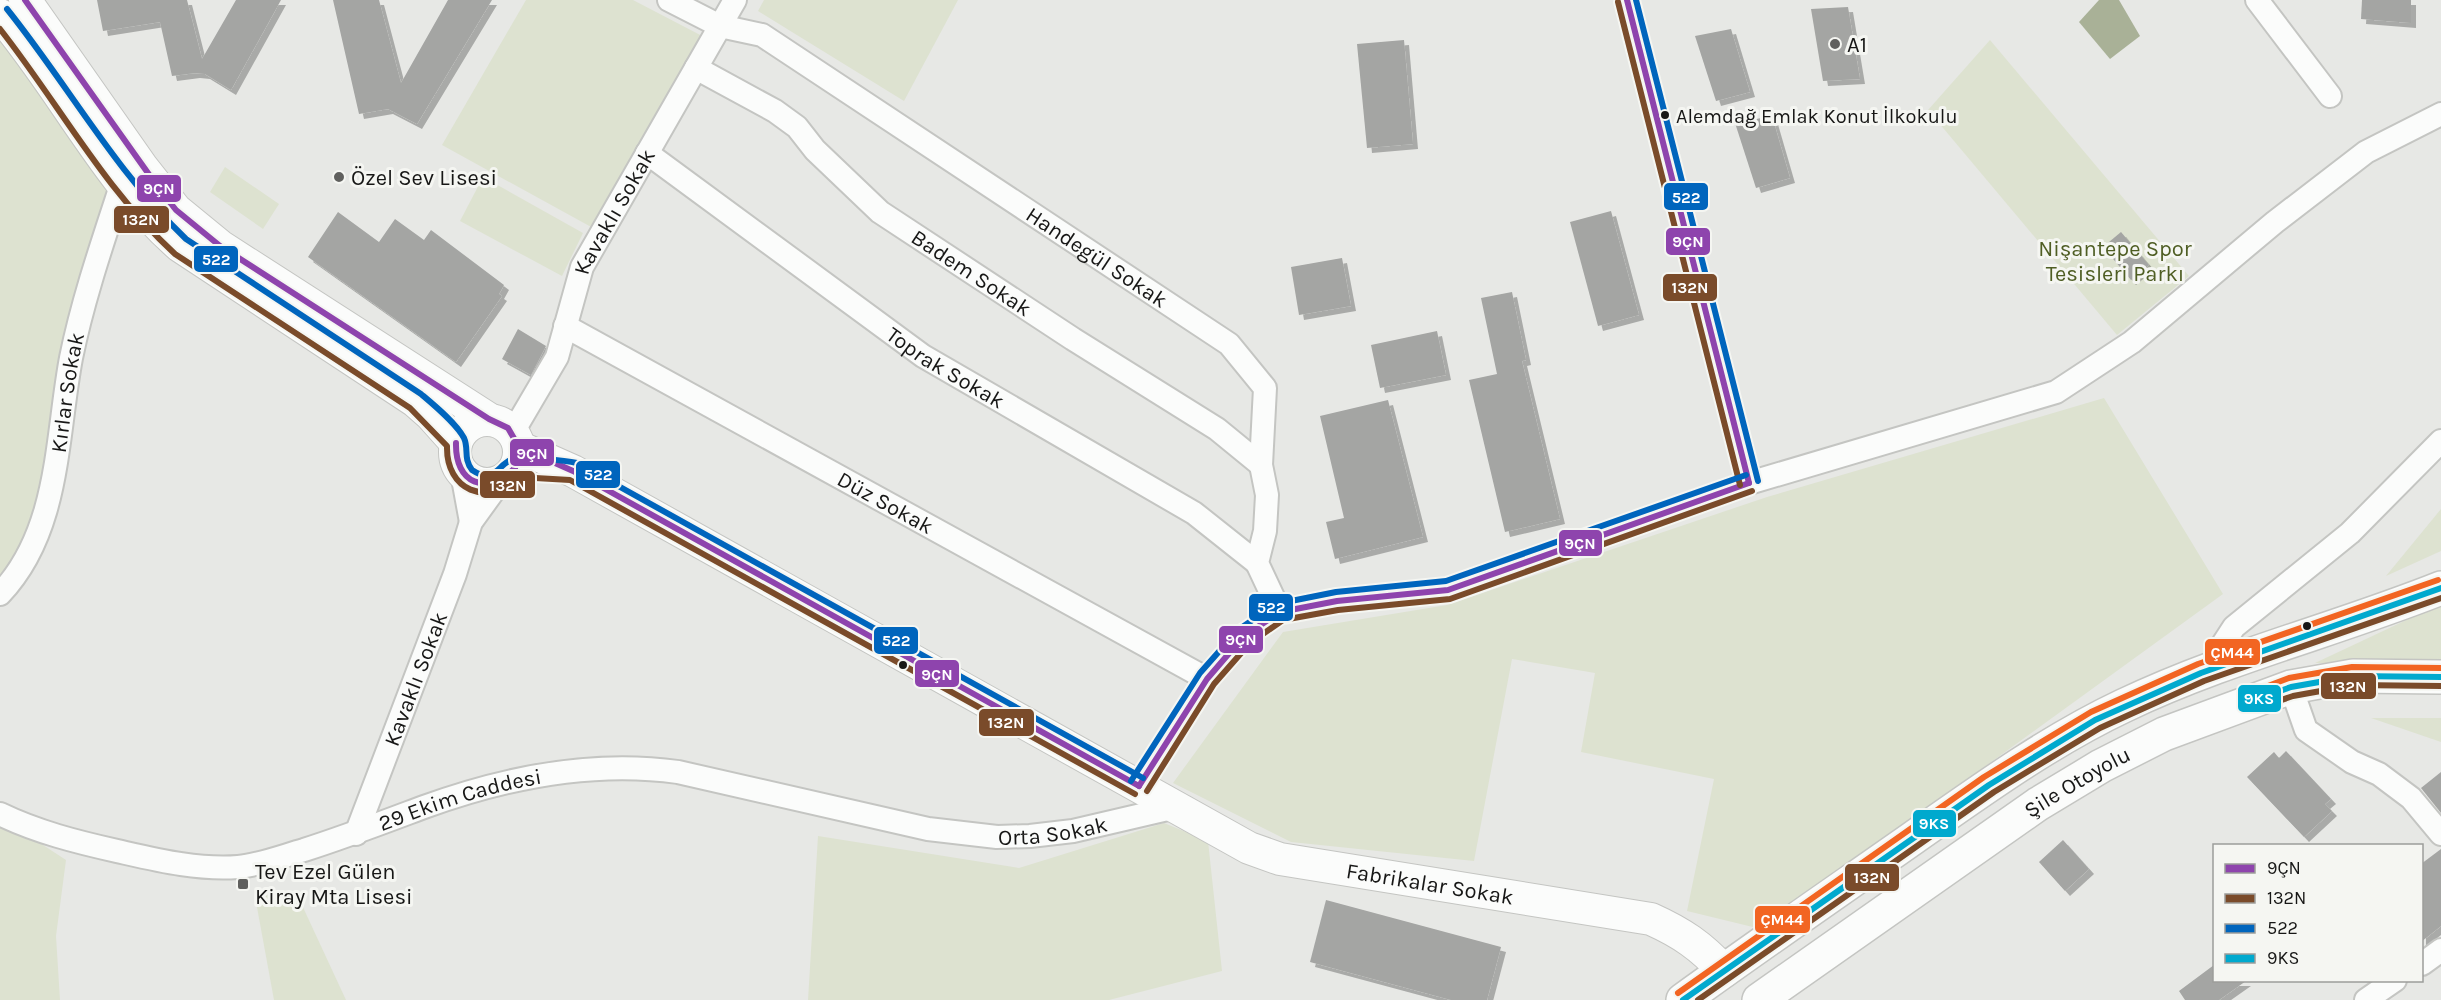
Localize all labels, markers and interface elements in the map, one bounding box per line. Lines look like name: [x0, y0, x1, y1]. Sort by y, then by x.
place label: A1: [1847, 32, 1867, 58]
marker: A1: [1828, 37, 1842, 51]
place label: Alemdağ Emlak Konut İlkokulu: [1676, 105, 1958, 128]
marker: Alemdağ Emlak Konut İlkokulu: [1659, 109, 1671, 121]
street label: Kavaklı Sokak: [569, 145, 661, 278]
place label: Özel Sev Lisesi: [351, 165, 497, 191]
marker: Özel Sev Lisesi: [332, 170, 346, 184]
line badge: 9ÇN: [136, 174, 182, 203]
text: 9ÇN: [143, 179, 175, 198]
line badge: 522: [1663, 182, 1709, 211]
text: 522: [1672, 188, 1700, 207]
street label: Handegül Sokak: [1021, 201, 1172, 314]
line badge: 132N: [113, 205, 170, 234]
text: 132N: [123, 210, 159, 229]
street label: Badem Sokak: [906, 224, 1036, 322]
line badge: 9ÇN: [1665, 227, 1711, 256]
text: 9ÇN: [1672, 232, 1704, 251]
park label: Nişantepe Spor Tesisleri Parkı: [2038, 236, 2192, 287]
line badge: 522: [193, 245, 239, 273]
text: 522: [202, 250, 230, 269]
line badge: 132N: [1662, 273, 1718, 302]
text: 132N: [1672, 278, 1708, 297]
street label: Toprak Sokak: [881, 322, 1009, 414]
street label: Kırlar Sokak: [46, 330, 90, 455]
line badge: 9ÇN: [509, 438, 555, 467]
text: 9ÇN: [516, 444, 548, 463]
line badge: 522: [575, 460, 621, 489]
text: 522: [584, 465, 612, 484]
street label: Düz Sokak: [833, 466, 938, 540]
line badge: 132N: [479, 470, 536, 499]
text: 132N: [490, 476, 526, 495]
line badge: 9ÇN: [1558, 529, 1603, 557]
text: 9ÇN: [1564, 534, 1596, 553]
line badge: 522: [1248, 593, 1294, 622]
text: 522: [1257, 598, 1285, 617]
street label: Kavaklı Sokak: [379, 609, 453, 750]
unlabelled marker: [2301, 620, 2313, 632]
line badge: 9ÇN: [1218, 625, 1264, 654]
line badge: 522: [873, 626, 919, 655]
text: 9ÇN: [1225, 630, 1257, 649]
text: 522: [882, 631, 910, 650]
line badge: ÇM44: [2204, 638, 2261, 666]
text: ÇM44: [2210, 643, 2254, 662]
unlabelled marker: [897, 659, 909, 671]
line badge: 9ÇN: [914, 659, 960, 688]
text: 9ÇN: [921, 665, 953, 684]
line badge: 132N: [2320, 672, 2377, 700]
text: 132N: [2330, 677, 2366, 696]
line badge: 9KS: [2237, 684, 2282, 713]
text: 9KS: [2244, 689, 2274, 708]
line badge: 132N: [978, 708, 1035, 737]
text: 132N: [988, 713, 1024, 732]
street label: Şile Otoyolu: [2019, 741, 2135, 824]
street label: 29 Ekim Caddesi: [375, 764, 543, 837]
line badge: 9KS: [1912, 809, 1957, 838]
street label: Orta Sokak: [998, 811, 1110, 851]
text: 9KS: [1919, 814, 1949, 833]
legend: [2213, 844, 2423, 982]
text: 9ÇN: [2267, 857, 2301, 879]
street label: Fabrikalar Sokak: [1344, 858, 1515, 911]
place label: Tev Ezel Gülen Kiray Mta Lisesi: [255, 859, 413, 910]
line badge: 132N: [1844, 863, 1900, 892]
text: 132N: [1854, 868, 1890, 887]
marker: Tev Ezel Gülen Kiray Mta Lisesi: [236, 877, 250, 891]
text: 132N: [2267, 887, 2306, 909]
line badge: ÇM44: [1754, 905, 1811, 934]
text: ÇM44: [1760, 910, 1804, 929]
text: 522: [2267, 917, 2298, 939]
text: 9KS: [2267, 947, 2299, 969]

